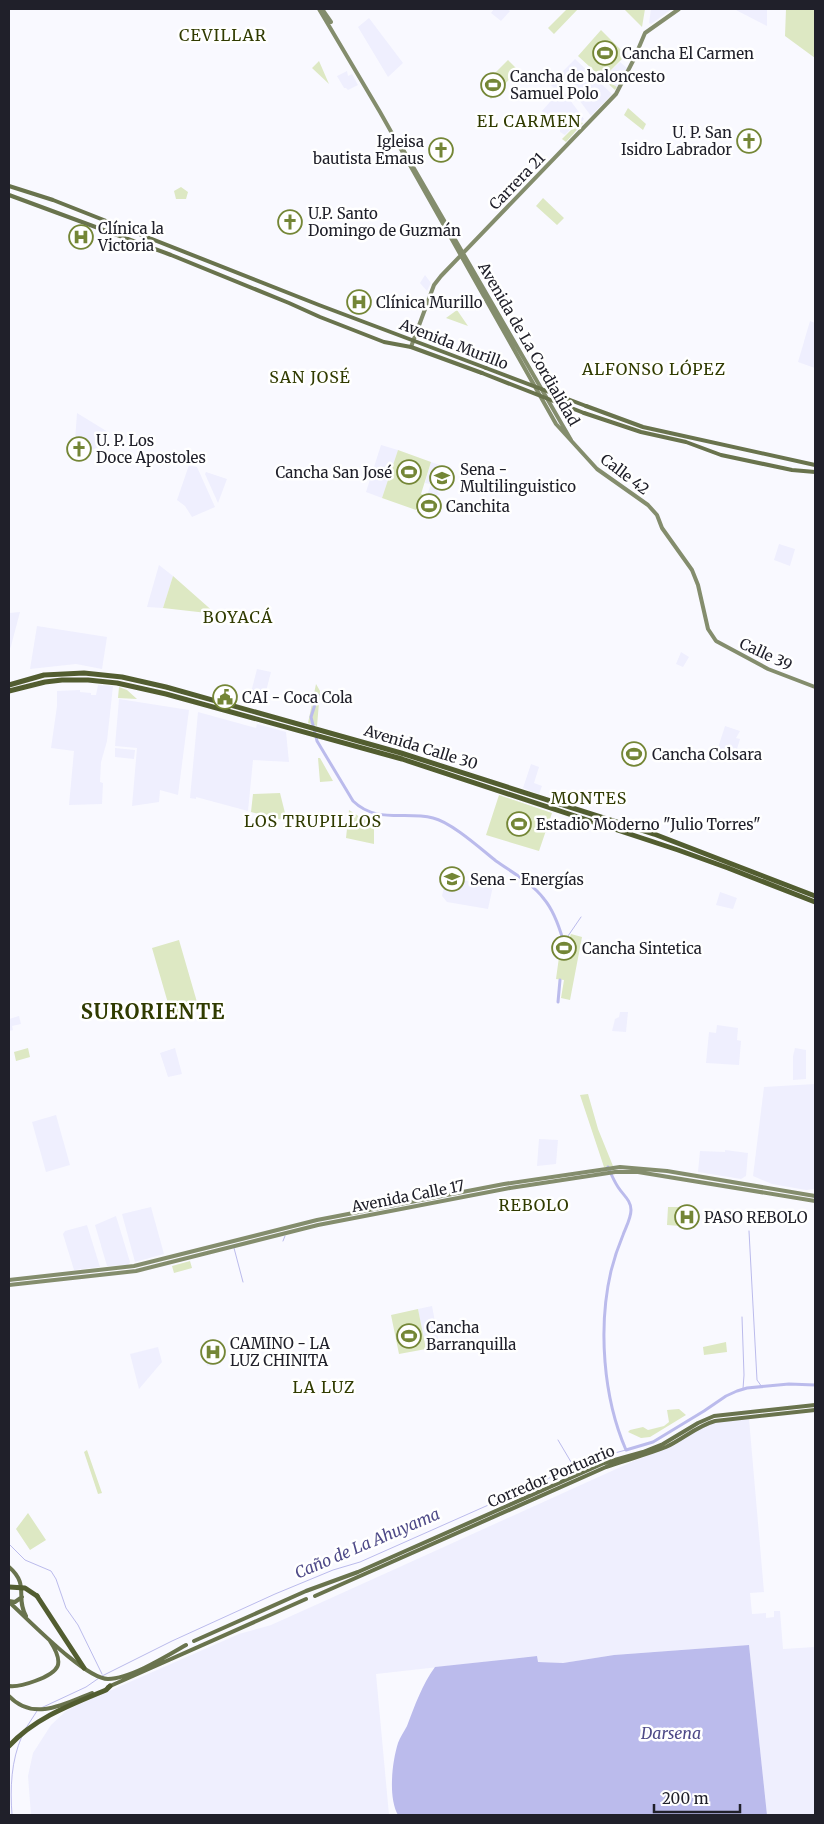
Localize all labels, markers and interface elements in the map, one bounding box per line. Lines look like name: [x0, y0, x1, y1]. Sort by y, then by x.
district label: CEVILLAR: [179, 25, 267, 45]
sports icon: Cancha El Carmen: [592, 40, 618, 66]
place label: Cancha El Carmen: [622, 44, 754, 63]
place label: Cancha de baloncesto Samuel Polo: [510, 67, 665, 103]
sports icon: Cancha de baloncesto Samuel Polo: [480, 72, 506, 98]
district label: EL CARMEN: [477, 111, 581, 131]
place label: U. P. San Isidro Labrador: [621, 123, 732, 159]
church icon: U. P. San Isidro Labrador: [736, 128, 762, 154]
place label: Igleisa bautista Emaus: [312, 132, 424, 168]
church icon: Igleisa bautista Emaus: [428, 137, 454, 163]
street label: Carrera 21: [485, 148, 549, 214]
place label: U.P. Santo Domingo de Guzmán: [308, 204, 461, 240]
church icon: U.P. Santo Domingo de Guzmán: [277, 209, 303, 235]
place label: Clínica la Victoria: [97, 219, 164, 255]
hospital icon: Clínica la Victoria: [68, 224, 94, 250]
street label: Avenida de La Cordialidad: [474, 258, 584, 429]
hospital icon: Clínica Murillo: [346, 289, 372, 315]
place label: Clínica Murillo: [376, 293, 483, 312]
street label: Avenida Murillo: [396, 314, 511, 374]
district label: ALFONSO LÓPEZ: [581, 359, 726, 379]
district label: SAN JOSÉ: [269, 367, 351, 387]
place label: U. P. Los Doce Apostoles: [96, 431, 206, 467]
church icon: U. P. Los Doce Apostoles: [66, 436, 92, 462]
street label: Calle 42: [597, 450, 653, 499]
sports icon: Cancha San José: [396, 459, 422, 485]
place label: Sena - Multilinguistico: [460, 460, 576, 496]
place label: Cancha San José: [275, 463, 392, 482]
school or university icon: Sena - Multilinguistico: [429, 465, 455, 491]
sports icon: Canchita: [416, 493, 442, 519]
place label: Canchita: [446, 497, 510, 516]
district label: BOYACÁ: [203, 607, 273, 627]
street label: Calle 39: [737, 634, 795, 674]
public building icon: CAI - Coca Cola: [212, 684, 238, 710]
place label: CAI - Coca Cola: [242, 688, 353, 707]
street label: Avenida Calle 30: [361, 720, 480, 773]
sports icon: Cancha Colsara: [621, 741, 647, 767]
place label: Cancha Colsara: [652, 745, 762, 764]
district label: MONTES: [551, 788, 627, 808]
district label: LOS TRUPILLOS: [244, 811, 382, 831]
sports icon: Estadio Moderno "Julio Torres": [506, 811, 532, 837]
place label: Estadio Moderno "Julio Torres": [536, 815, 761, 834]
school or university icon: Sena - Energías: [439, 866, 465, 892]
place label: Sena - Energías: [470, 870, 584, 889]
sports icon: Cancha Sintetica: [551, 935, 577, 961]
place label: Cancha Sintetica: [582, 939, 702, 958]
district label: SURORIENTE: [81, 999, 225, 1024]
street label: Avenida Calle 17: [349, 1176, 466, 1216]
district label: REBOLO: [498, 1195, 570, 1215]
hospital icon: PASO REBOLO: [674, 1204, 700, 1230]
place label: PASO REBOLO: [704, 1208, 808, 1227]
place label: Cancha Barranquilla: [426, 1318, 516, 1354]
sports icon: Cancha Barranquilla: [396, 1323, 422, 1349]
place label: CAMINO - LA LUZ CHINITA: [230, 1334, 330, 1370]
hospital icon: CAMINO - LA LUZ CHINITA: [200, 1339, 226, 1365]
district label: LA LUZ: [293, 1377, 355, 1397]
street label: Corredor Portuario: [485, 1441, 618, 1511]
water label: Caño de La Ahuyama: [291, 1503, 443, 1583]
water label: Darsena: [640, 1723, 701, 1743]
scale bar: [654, 1782, 740, 1814]
text: 200 m: [662, 1789, 709, 1808]

